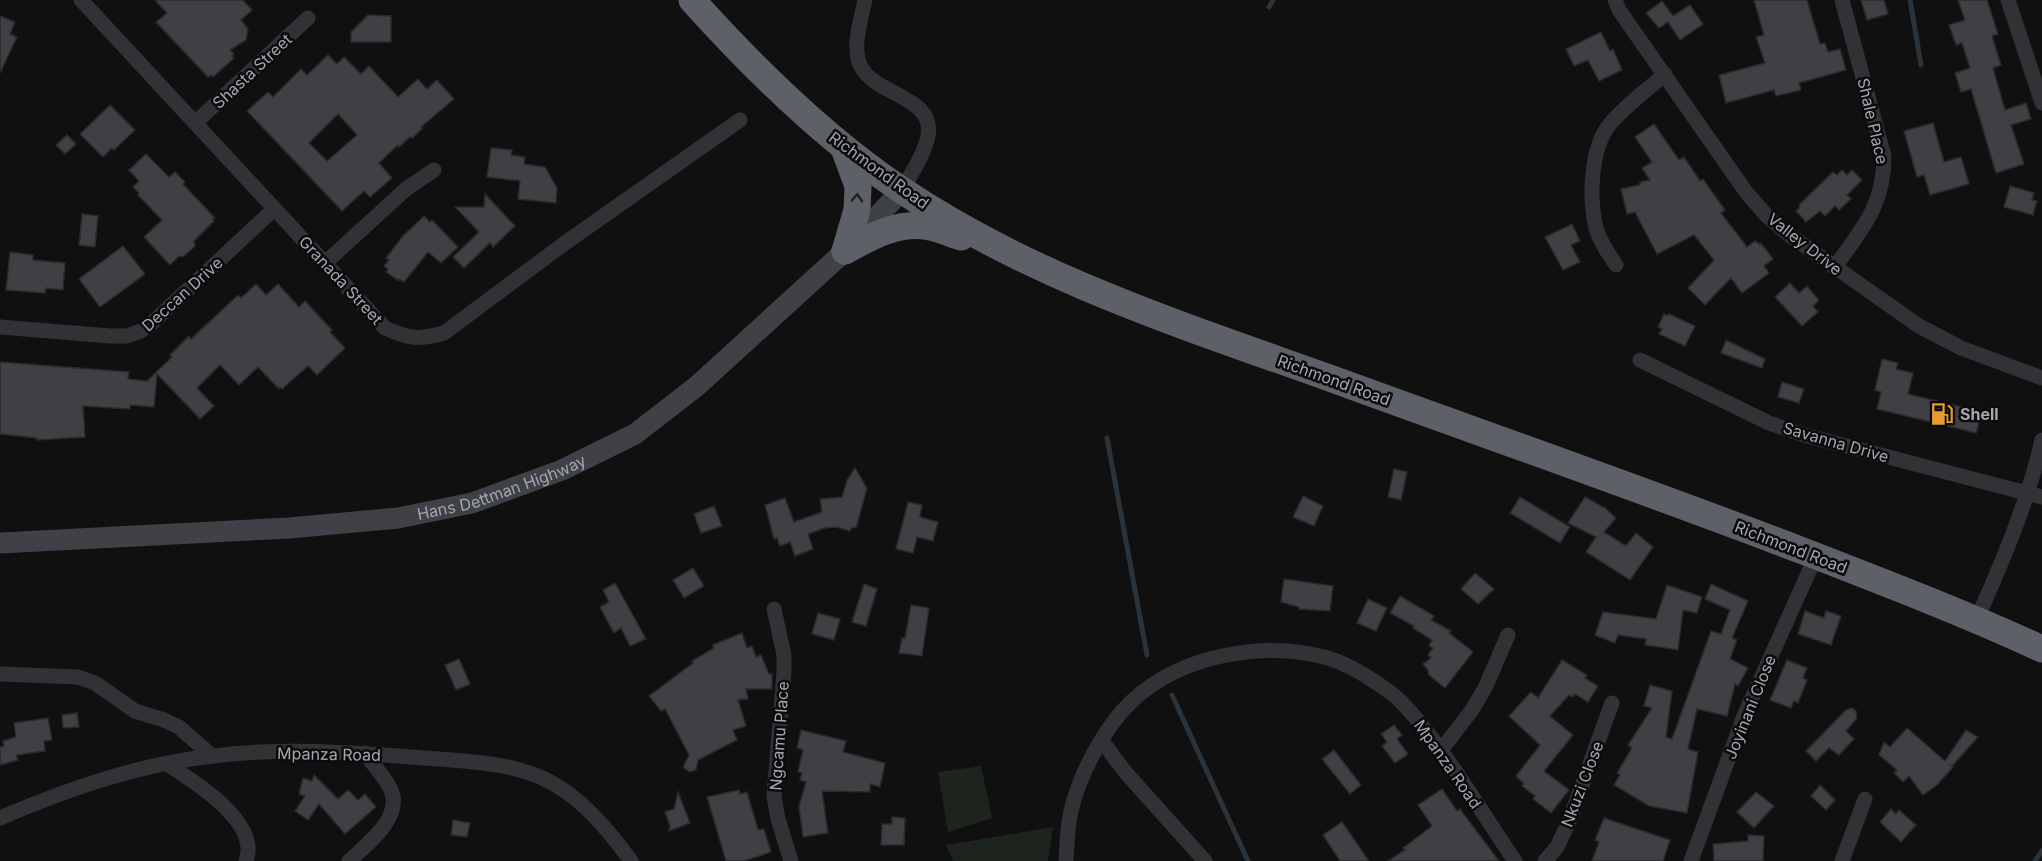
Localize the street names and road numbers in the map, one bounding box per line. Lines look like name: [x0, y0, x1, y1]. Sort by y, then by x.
street label: Shasta Street: [208, 29, 296, 113]
street label: Shale Place: [1853, 76, 1893, 166]
street label: Richmond Road: [825, 127, 933, 213]
street label: Valley Drive: [1764, 209, 1846, 279]
street label: Granada Street: [295, 232, 387, 328]
street label: Deccan Drive: [137, 252, 227, 336]
street label: Richmond Road: [1275, 350, 1393, 410]
street label: Savanna Drive: [1781, 417, 1891, 467]
street label: Hans Dettman Highway: [415, 450, 589, 524]
street label: Richmond Road: [1732, 516, 1850, 578]
street label: Joyinani Close: [1720, 652, 1780, 762]
street label: Ngcamu Place: [765, 681, 793, 791]
street label: Mpanza Road: [1410, 716, 1486, 812]
street label: Nkuzi Close: [1556, 738, 1608, 830]
street label: Mpanza Road: [277, 743, 381, 765]

